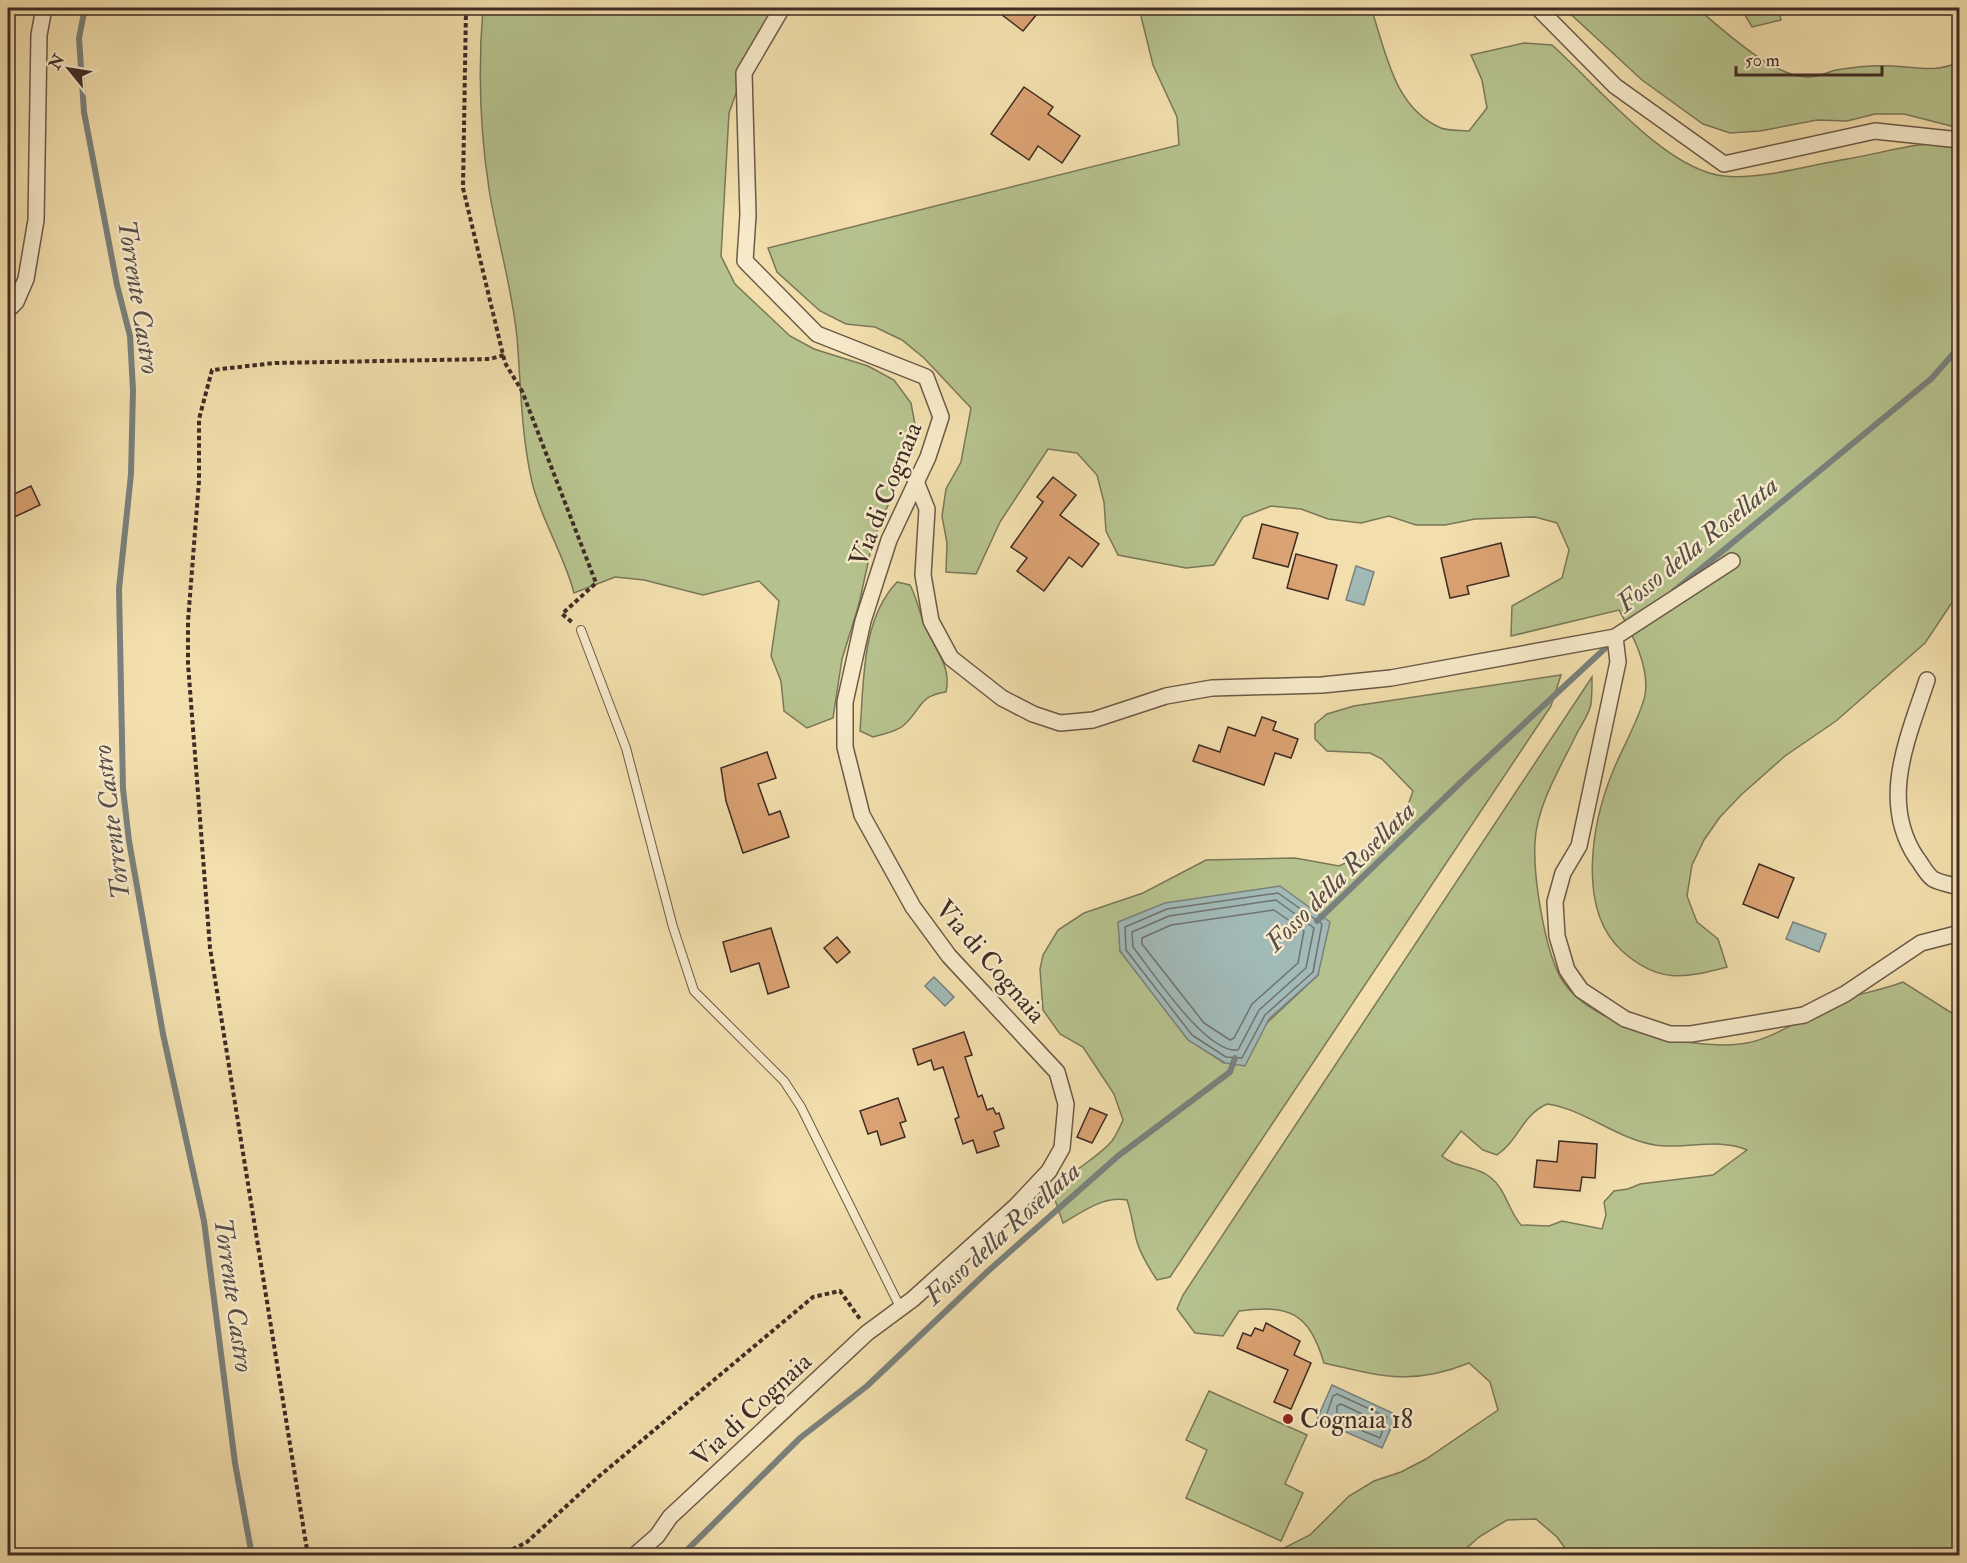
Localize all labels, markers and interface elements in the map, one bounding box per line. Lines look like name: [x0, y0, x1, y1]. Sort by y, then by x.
north arrow: [39, 39, 99, 99]
scale bar: [1736, 39, 1882, 77]
text: 50 m: [1745, 49, 1780, 72]
text: N: [44, 50, 69, 74]
water label: Torrente Castro: [110, 218, 167, 377]
street label: Via di Cognaia: [843, 417, 929, 571]
water label: Fosso della Rosellata: [1608, 469, 1785, 621]
water label: Torrente Castro: [86, 743, 137, 901]
water label: Fosso della Rosellata: [1257, 794, 1422, 960]
street label: Via di Cognaia: [928, 894, 1053, 1030]
water label: Fosso della Rosellata: [916, 1155, 1087, 1314]
water label: Torrente Castro: [206, 1216, 261, 1374]
street label: Via di Cognaia: [685, 1346, 819, 1473]
place label: Cognaia 18: [1300, 1404, 1413, 1436]
marker: Cognaia 18: [1281, 1412, 1295, 1426]

